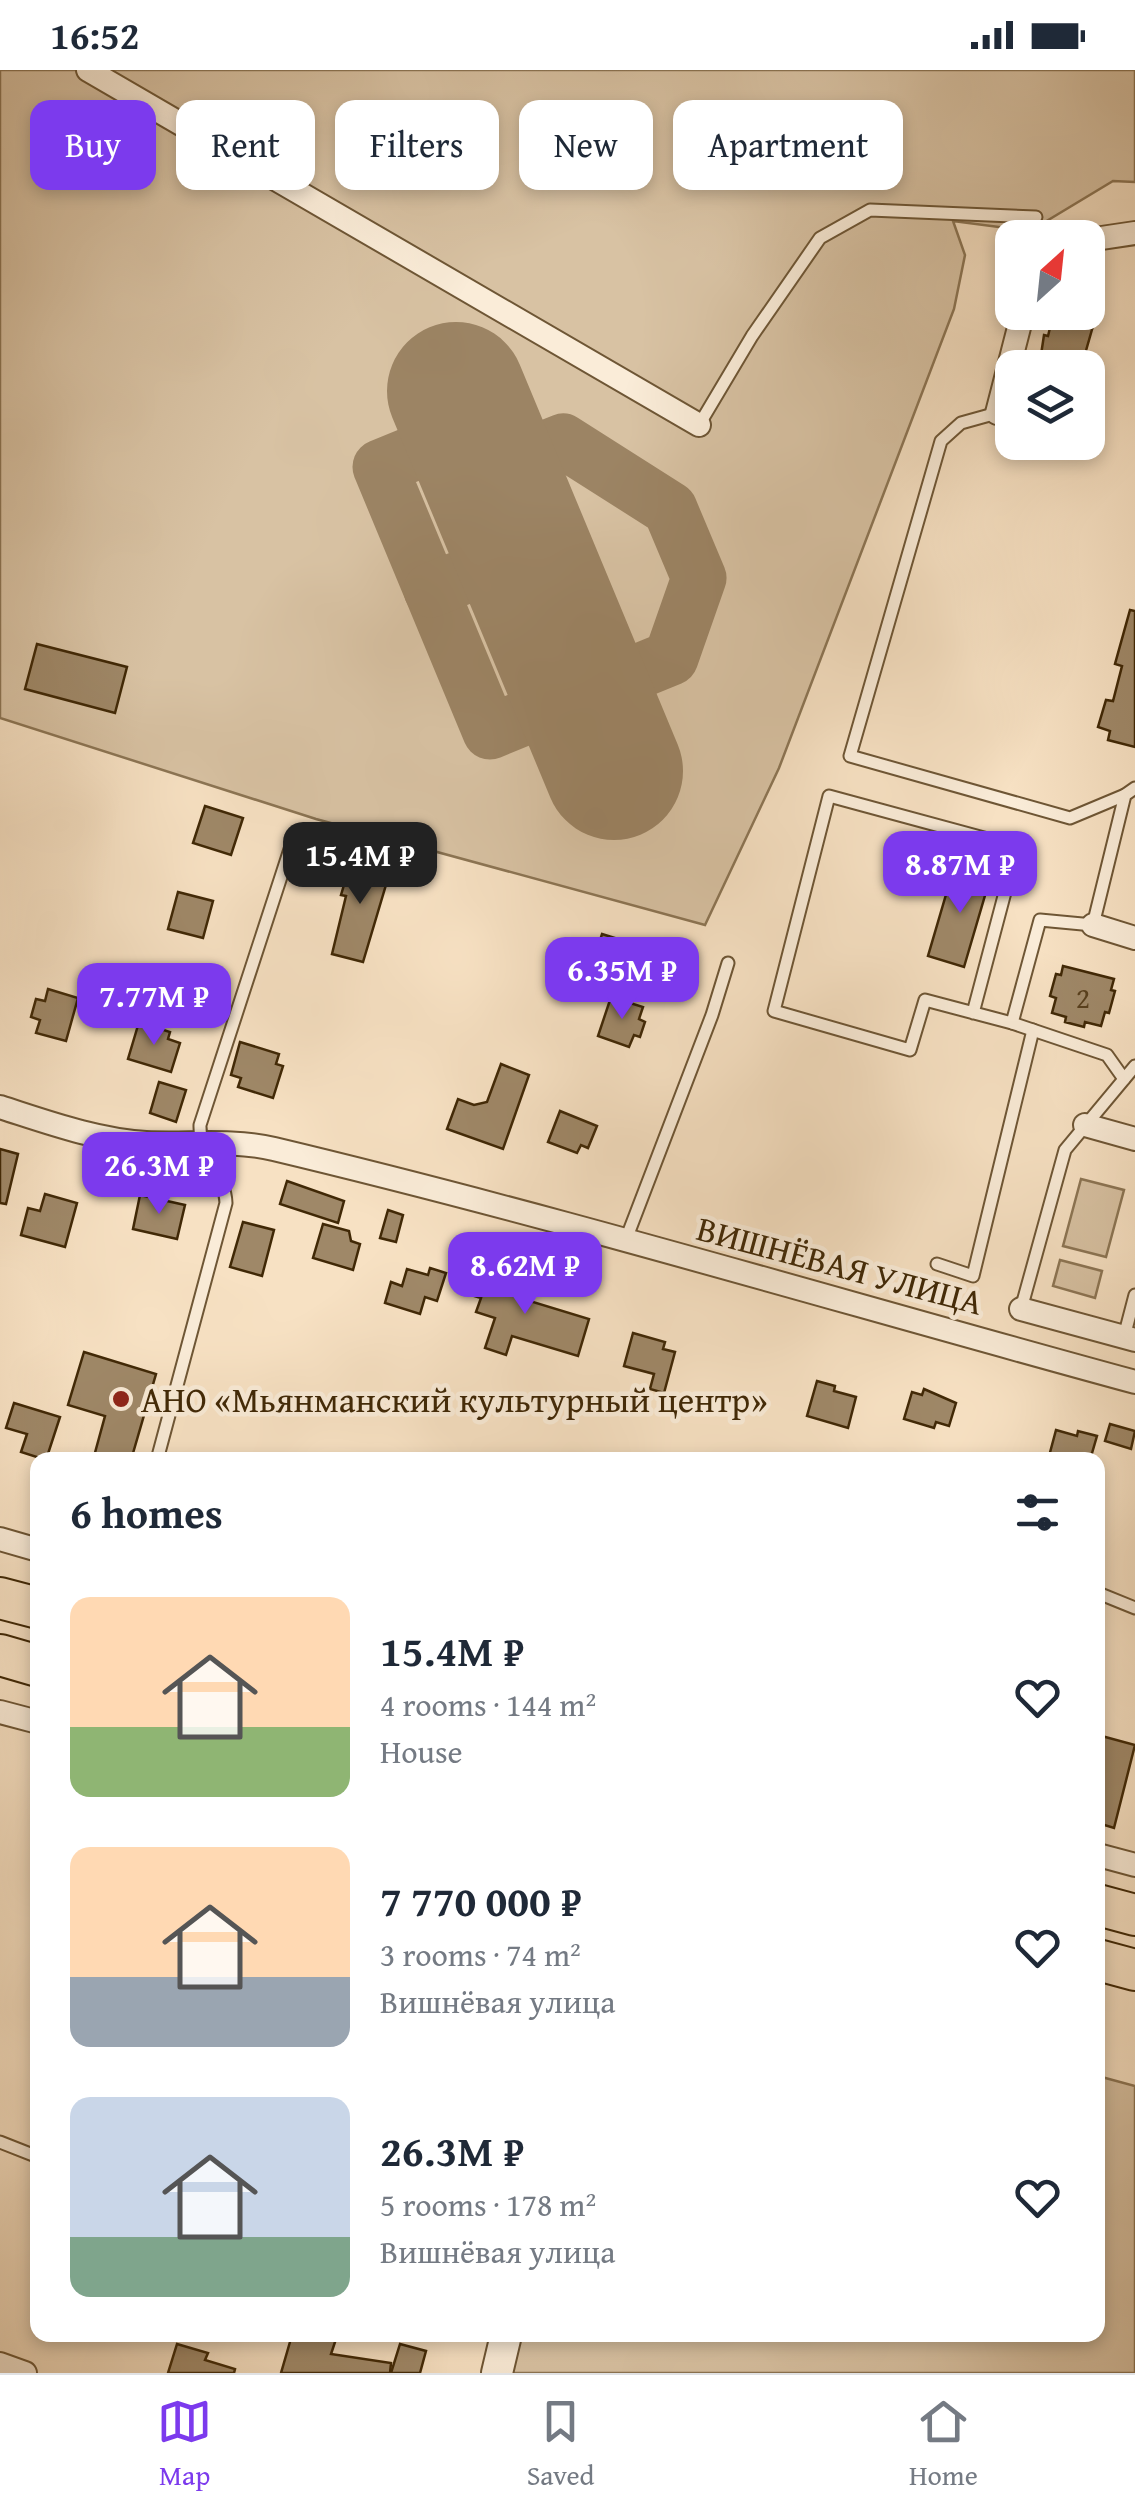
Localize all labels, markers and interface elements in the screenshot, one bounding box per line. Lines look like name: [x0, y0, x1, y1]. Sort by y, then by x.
text: 16:52: [50, 7, 140, 63]
chip: Buy: [30, 100, 156, 190]
chip: Rent: [176, 100, 315, 190]
chip: Filters: [335, 100, 499, 190]
chip: New: [519, 100, 653, 190]
chip: Apartment: [673, 100, 903, 190]
north arrow: [995, 220, 1105, 330]
map controls: [995, 220, 1105, 460]
button: layers: [995, 350, 1105, 460]
pin: 15.4M ₽: [268, 822, 452, 907]
text: 15.4M ₽: [305, 831, 415, 878]
pin: 8.87M ₽: [868, 831, 1052, 916]
text: 8.87M ₽: [905, 840, 1015, 887]
pin: 6.35M ₽: [530, 937, 714, 1022]
text: 6.35M ₽: [567, 946, 677, 993]
pin: 7.77M ₽: [62, 963, 246, 1048]
text: 7.77M ₽: [99, 972, 209, 1019]
house number: 2: [1076, 975, 1090, 1019]
pin: 26.3M ₽: [67, 1132, 251, 1217]
text: 26.3M ₽: [104, 1141, 214, 1188]
street label: ВИШНЁВАЯ УЛИЦА: [691, 1202, 989, 1328]
pin: 8.62M ₽: [433, 1232, 617, 1317]
text: 8.62M ₽: [470, 1241, 580, 1288]
place label: АНО «Мьянманский культурный центр»: [141, 1374, 768, 1425]
marker: АНО «Мьянманский культурный центр»: [110, 1388, 132, 1410]
text: 6 homes: [70, 1482, 223, 1543]
icon: filters: [1010, 1485, 1065, 1540]
text: 15.4M ₽: [380, 1620, 524, 1681]
icon: home: [150, 1637, 270, 1757]
icon: heart: [1010, 1670, 1065, 1725]
text: 4 rooms · 144 m²: [380, 1681, 596, 1728]
text: House: [380, 1728, 463, 1775]
text: 7 770 000 ₽: [380, 1870, 582, 1931]
icon: home: [150, 1887, 270, 2007]
icon: heart: [1010, 1920, 1065, 1975]
text: 3 rooms · 74 m²: [380, 1931, 581, 1978]
text: Вишнёвая улица: [380, 1978, 615, 2025]
text: 26.3M ₽: [380, 2120, 524, 2181]
icon: home: [150, 2137, 270, 2257]
icon: heart: [1010, 2170, 1065, 2225]
text: 5 rooms · 178 m²: [380, 2181, 596, 2228]
text: Вишнёвая улица: [380, 2228, 615, 2275]
tab: Map: [157, 2394, 212, 2495]
tab: Saved: [527, 2394, 594, 2495]
tab: Home: [909, 2394, 978, 2495]

